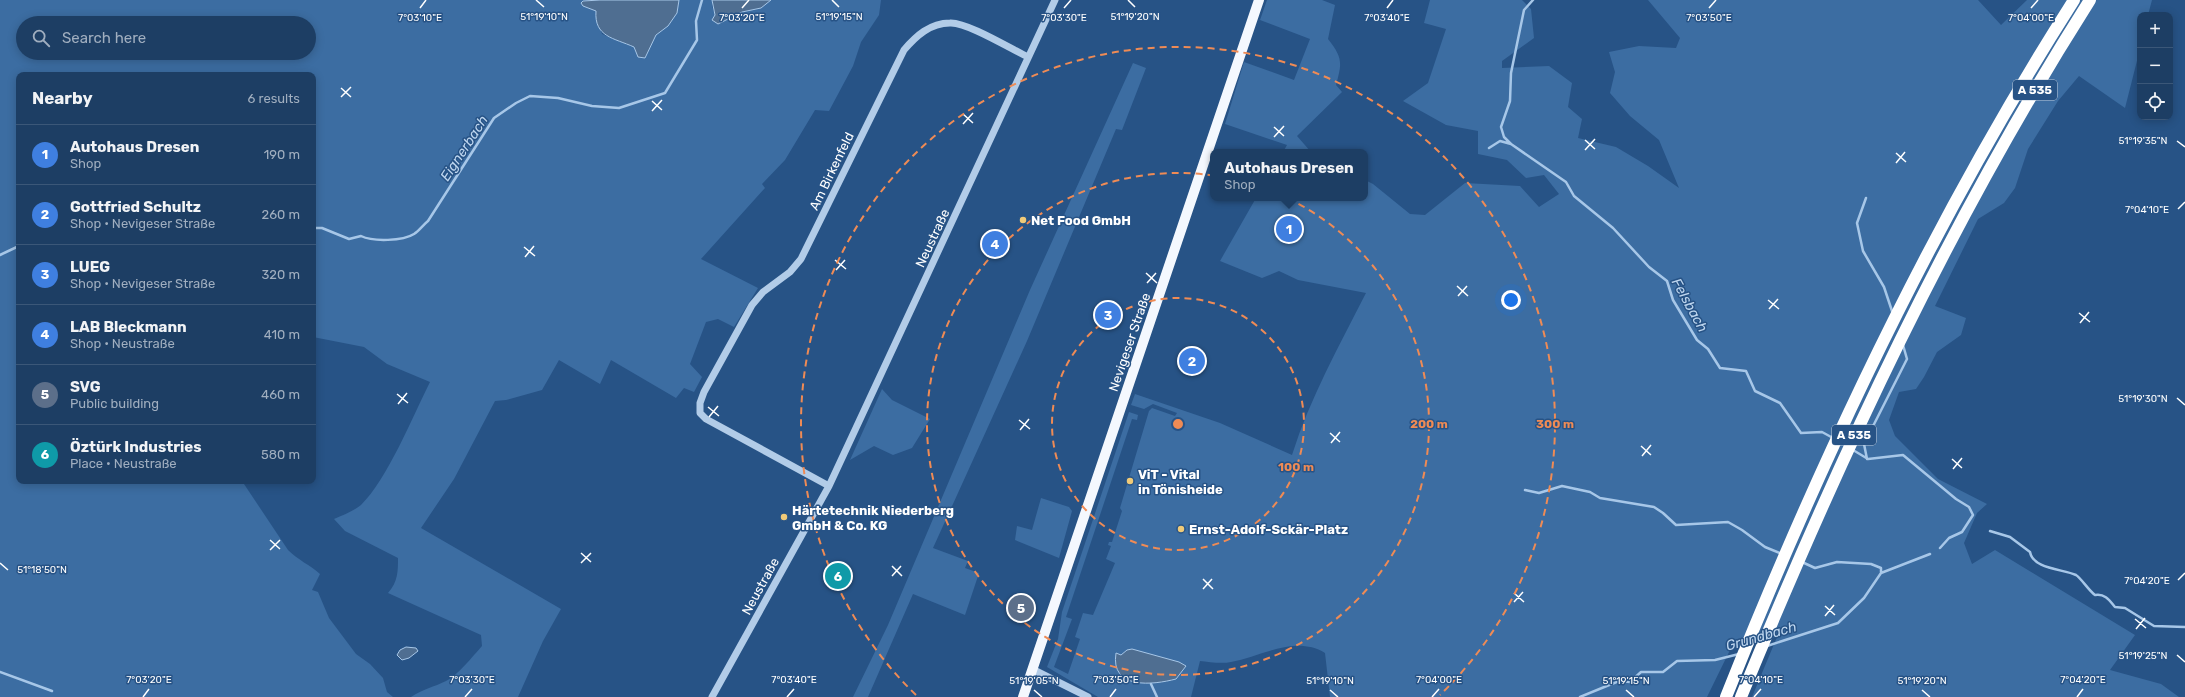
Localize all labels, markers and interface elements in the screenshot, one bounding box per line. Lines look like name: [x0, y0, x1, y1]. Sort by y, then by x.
text: 51°19'10"N: [520, 11, 568, 23]
text: 51°19'15"N: [815, 11, 863, 23]
text: 51°19'20"N: [1110, 11, 1160, 23]
text: 7°03'10"E: [398, 12, 442, 24]
text: 7°03'20"E: [719, 12, 765, 24]
text: 7°03'30"E: [1041, 12, 1087, 24]
text: 7°03'40"E: [1364, 12, 1410, 24]
text: 7°03'50"E: [1686, 12, 1732, 24]
text: 7°04'00"E: [2008, 12, 2054, 24]
map controls: [2137, 12, 2173, 120]
button: +: [2137, 12, 2173, 48]
search box: [16, 16, 316, 60]
icon: search: [30, 27, 52, 49]
text: Search here: [62, 29, 146, 47]
button: −: [2137, 48, 2173, 84]
road number: A 535: [2013, 80, 2057, 100]
button: locate: [2137, 84, 2173, 120]
text: Nearby: [32, 88, 93, 108]
text: 6 results: [248, 91, 300, 106]
water label: Eignerbach: [437, 112, 492, 184]
street label: Am Birkenfeld: [806, 130, 857, 213]
text: 51°19'35"N: [2119, 135, 2168, 147]
text: Autohaus Dresen: [70, 138, 199, 156]
text: 1: [42, 147, 48, 162]
text: 190 m: [264, 147, 300, 162]
popup: [1210, 149, 1368, 201]
text: Shop: [70, 156, 101, 171]
text: Autohaus Dresen: [1224, 159, 1354, 177]
text: Shop: [1224, 177, 1256, 192]
text: Gottfried Schultz: [70, 198, 201, 216]
text: 7°04'10"E: [2125, 204, 2169, 216]
text: 2: [41, 207, 49, 222]
text: 260 m: [262, 207, 300, 222]
street label: Neustraße: [912, 207, 953, 270]
place label: Net Food GmbH: [1031, 213, 1131, 228]
pin: 1: [1276, 214, 1302, 244]
marker: Net Food GmbH: [1018, 215, 1028, 225]
text: Shop · Nevigeser Straße: [70, 216, 215, 231]
pin: 4: [982, 229, 1008, 259]
text: LUEG: [70, 258, 110, 276]
text: 3: [41, 267, 49, 282]
text: 320 m: [262, 267, 300, 282]
water label: Felsbach: [1668, 275, 1711, 335]
text: Shop · Nevigeser Straße: [70, 276, 215, 291]
your location: [1501, 290, 1521, 310]
street label: Nevigeser Straße: [1106, 291, 1154, 394]
pin: 3: [1095, 300, 1121, 330]
text: LAB Bleckmann: [70, 318, 187, 336]
text: 4: [41, 327, 49, 342]
text: 410 m: [264, 327, 300, 342]
text: Shop · Neustraße: [70, 336, 175, 351]
pin: 2: [1179, 346, 1205, 376]
text: SVG: [70, 378, 100, 396]
text: 5: [41, 387, 49, 402]
text: 460 m: [261, 387, 300, 402]
text: 51°19'30"N: [2118, 393, 2168, 405]
text: Public building: [70, 396, 159, 411]
centre of rings: [1171, 417, 1185, 431]
text: 200 m: [1410, 417, 1448, 431]
text: 300 m: [1536, 417, 1574, 431]
road number: A 535: [1832, 425, 1876, 445]
text: Öztürk Industries: [70, 438, 201, 456]
text: 6: [41, 447, 49, 462]
text: 580 m: [261, 447, 300, 462]
text: Place · Neustraße: [70, 456, 177, 471]
text: 100 m: [1278, 460, 1314, 474]
place label: ViT - Vital in Tönisheide: [1138, 467, 1223, 497]
marker: ViT - Vital in Tönisheide: [1125, 476, 1135, 486]
place label: Härtetechnik Niederberg GmbH & Co. KG: [792, 503, 954, 533]
marker: Härtetechnik Niederberg GmbH & Co. KG: [779, 512, 789, 522]
place label: Ernst-Adolf-Sckär-Platz: [1189, 522, 1348, 537]
marker: Ernst-Adolf-Sckär-Platz: [1176, 524, 1186, 534]
street label: Neustraße: [739, 555, 782, 617]
pin: 6: [825, 561, 851, 591]
text: 51°18'50"N: [17, 564, 67, 576]
text: 7°04'20"E: [2124, 575, 2170, 587]
pin: 5: [1008, 593, 1034, 623]
water label: Grundbach: [1724, 618, 1799, 655]
text: 51°19'25"N: [2119, 650, 2167, 662]
text: 7°03'20"E: [126, 674, 172, 686]
text: 7°03'30"E: [449, 674, 495, 686]
text: 7°03'40"E: [771, 674, 817, 686]
text: 7°03'50"E: [1093, 674, 1139, 686]
text: 7°04'00"E: [1416, 674, 1462, 686]
text: 7°04'10"E: [1739, 674, 1783, 686]
text: 7°04'20"E: [2060, 674, 2106, 686]
text: 51°19'05"N: [1009, 675, 1059, 687]
text: 51°19'10"N: [1306, 675, 1354, 687]
text: 51°19'15"N: [1602, 675, 1650, 687]
text: 51°19'20"N: [1897, 675, 1947, 687]

